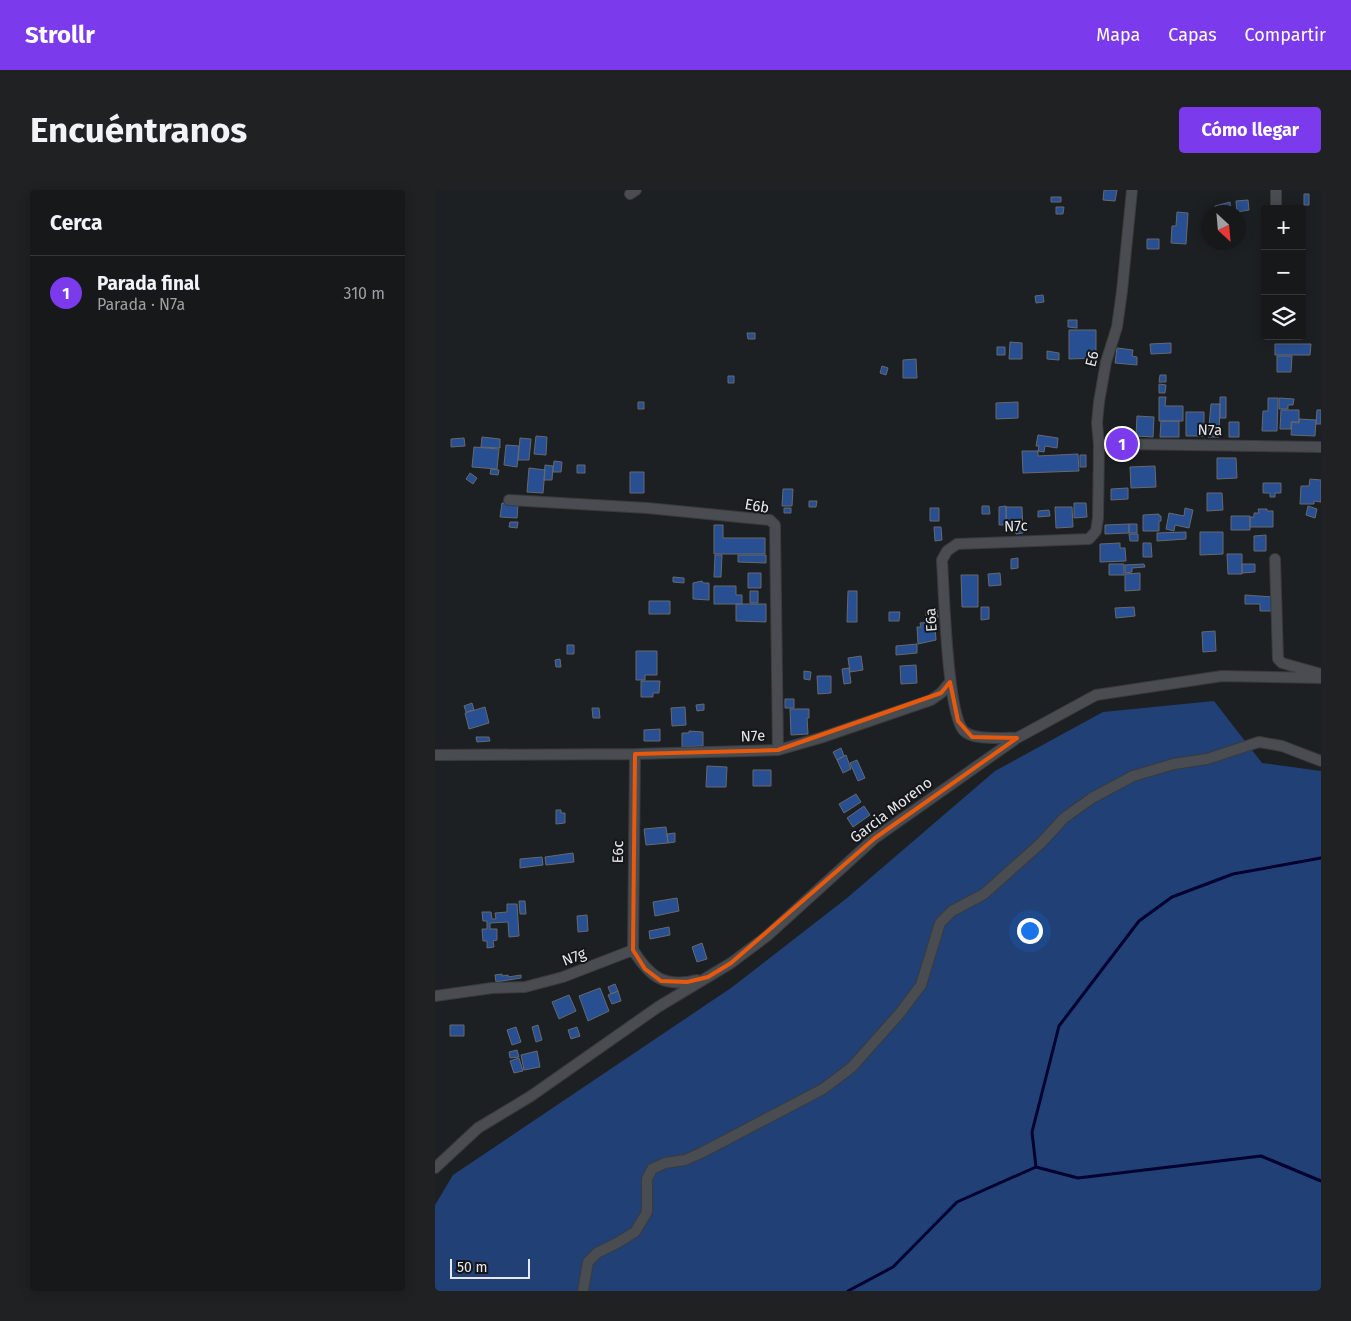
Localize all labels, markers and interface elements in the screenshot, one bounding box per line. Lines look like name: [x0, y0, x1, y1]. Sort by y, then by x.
text: Strollr: [25, 21, 95, 49]
text: Mapa: [1096, 24, 1140, 46]
text: Capas: [1168, 24, 1217, 46]
text: Compartir: [1245, 24, 1326, 46]
button: Cómo llegar: [1179, 107, 1321, 153]
text: Encuéntranos: [30, 109, 247, 151]
north arrow: [1201, 205, 1246, 250]
map controls: [1261, 205, 1306, 340]
button: +: [1261, 205, 1306, 250]
text: Cerca: [50, 210, 102, 236]
button: −: [1261, 250, 1306, 295]
text: Parada final: [97, 272, 200, 295]
text: 1: [62, 284, 70, 303]
text: 310 m: [344, 284, 385, 303]
text: Parada · N7a: [97, 295, 185, 314]
button: layers: [1261, 295, 1306, 340]
street label: E6: [1081, 349, 1103, 369]
street label: N7a: [1198, 421, 1222, 439]
pin: 1: [1106, 425, 1138, 463]
street label: E6b: [743, 495, 771, 517]
street label: N7c: [1004, 517, 1028, 535]
street label: E6a: [921, 607, 941, 633]
street label: N7e: [740, 727, 766, 745]
street label: Garcia Moreno: [846, 773, 936, 847]
street label: E6c: [609, 840, 627, 864]
your location: [1017, 918, 1043, 944]
street label: N7g: [559, 944, 589, 970]
scale bar: [450, 1256, 530, 1279]
text: 50 m: [457, 1259, 488, 1276]

